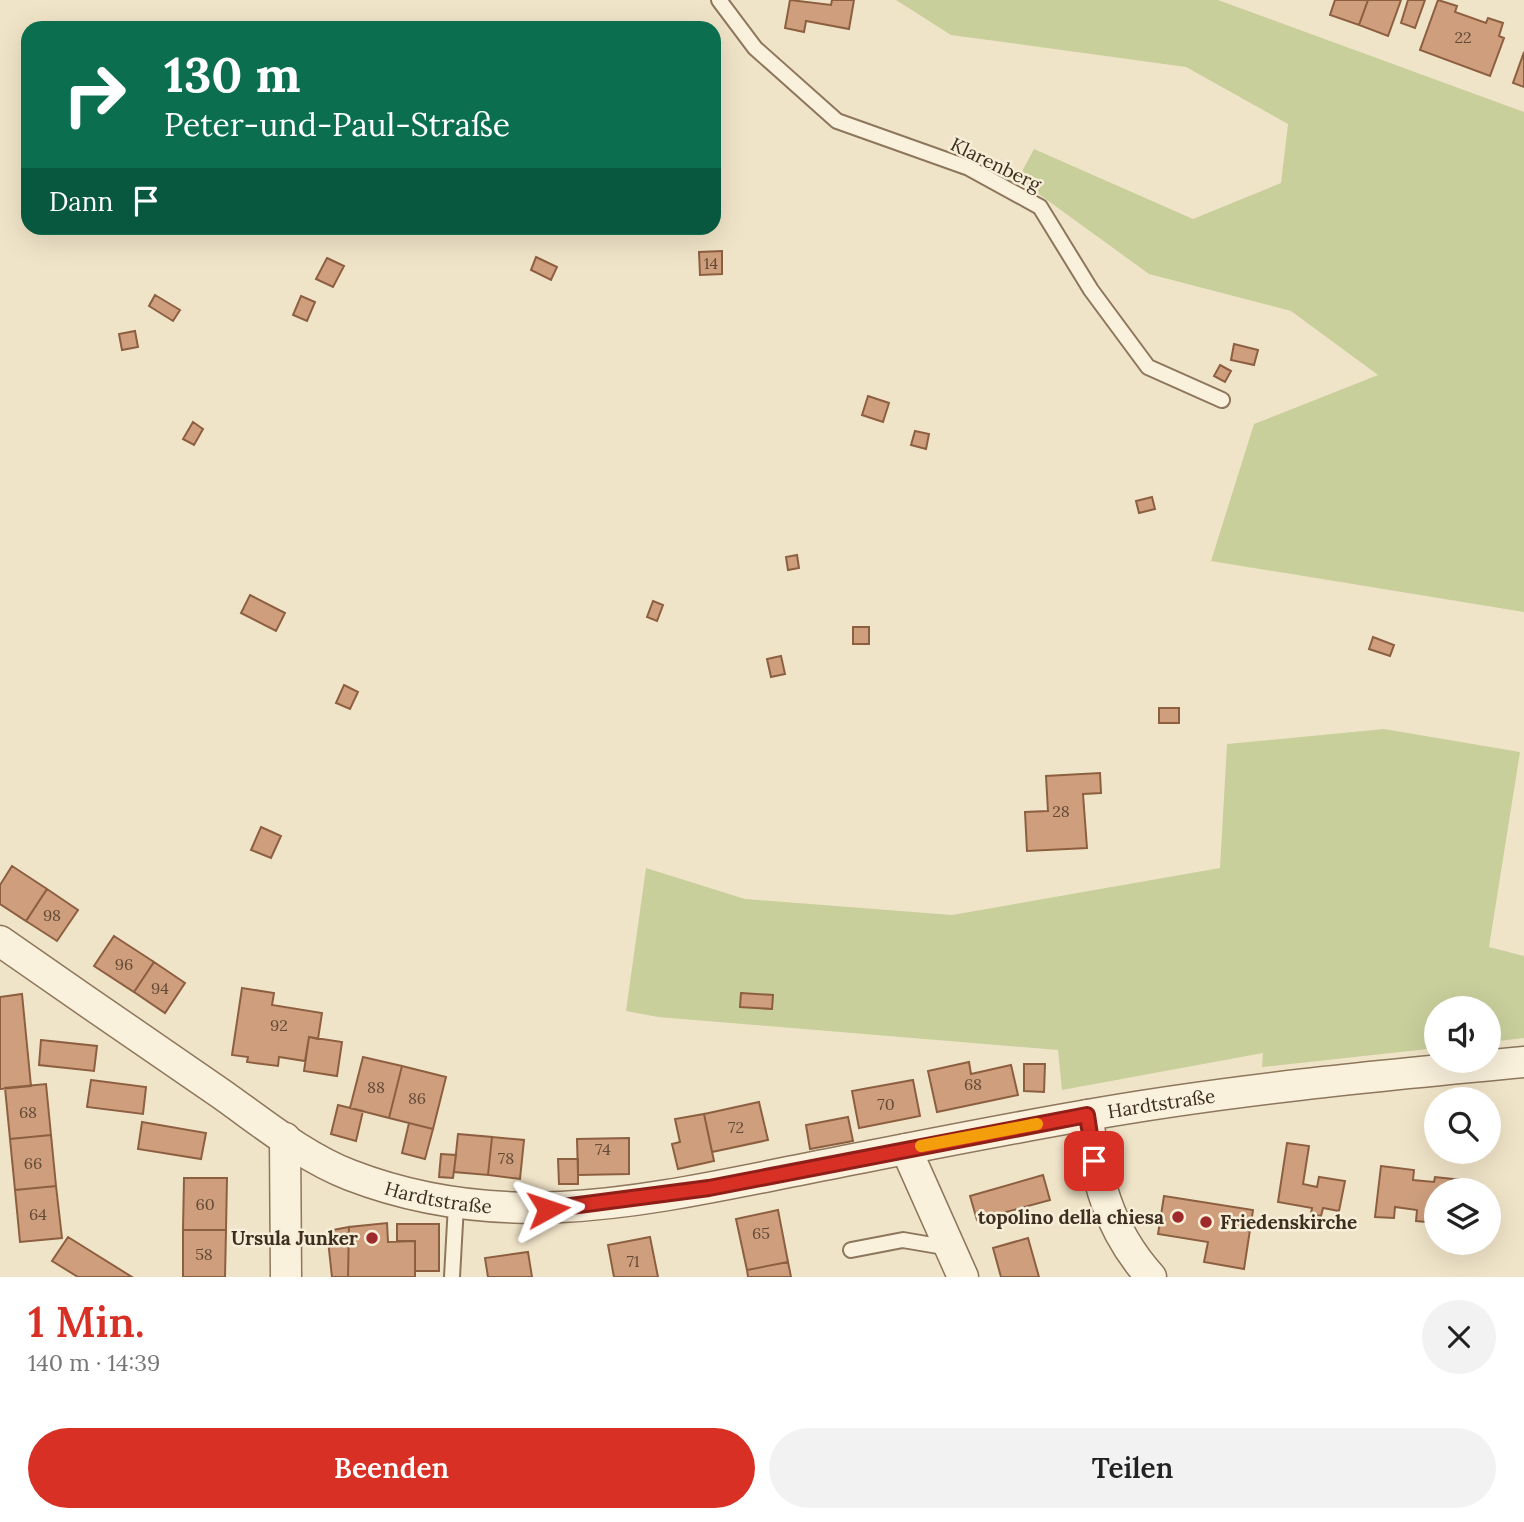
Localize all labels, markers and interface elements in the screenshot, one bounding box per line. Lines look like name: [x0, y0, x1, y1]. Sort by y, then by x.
house number: 22: [1454, 27, 1472, 47]
text: 130 m: [164, 43, 300, 105]
icon: right: [49, 49, 140, 140]
text: Peter-und-Paul-Straße: [164, 104, 510, 145]
street label: Klarenberg: [947, 132, 1046, 196]
icon: arrive: [127, 182, 165, 220]
text: Dann: [49, 185, 113, 218]
house number: 14: [704, 253, 719, 273]
house number: 28: [1052, 801, 1070, 821]
house number: 98: [43, 905, 61, 925]
house number: 96: [115, 954, 133, 974]
house number: 94: [151, 978, 169, 998]
map controls: [1424, 996, 1501, 1255]
button: sound: [1424, 996, 1501, 1073]
house number: 92: [270, 1015, 288, 1035]
house number: 68: [964, 1074, 982, 1094]
house number: 88: [367, 1077, 385, 1097]
street label: Hardtstraße: [1106, 1083, 1217, 1123]
button: search: [1424, 1087, 1501, 1164]
house number: 86: [408, 1088, 426, 1108]
house number: 70: [877, 1094, 895, 1114]
house number: 68: [19, 1102, 37, 1122]
house number: 72: [728, 1117, 744, 1137]
pin: [1064, 1131, 1124, 1191]
house number: 74: [595, 1139, 611, 1159]
icon: arrive: [1075, 1142, 1113, 1180]
house number: 78: [498, 1148, 514, 1168]
house number: 66: [24, 1153, 42, 1173]
position arrow: [511, 1172, 585, 1246]
street label: Hardtstraße: [382, 1176, 493, 1218]
button: layers: [1424, 1178, 1501, 1255]
house number: 60: [195, 1194, 215, 1214]
house number: 64: [29, 1204, 47, 1224]
place label: topolino della chiesa: [978, 1205, 1164, 1229]
marker: topolino della chiesa: [1170, 1209, 1186, 1225]
place label: Friedenskirche: [1220, 1210, 1357, 1234]
marker: Friedenskirche: [1198, 1214, 1214, 1230]
house number: 65: [752, 1223, 770, 1243]
place label: Ursula Junker: [231, 1226, 358, 1250]
marker: Ursula Junker: [364, 1230, 380, 1246]
house number: 58: [195, 1244, 213, 1264]
house number: 71: [626, 1251, 640, 1271]
text: 1 Min.: [28, 1295, 145, 1349]
button: close: [1422, 1300, 1496, 1374]
text: 140 m · 14:39: [28, 1348, 160, 1377]
button: Beenden: [28, 1428, 755, 1508]
button: Teilen: [769, 1428, 1496, 1508]

